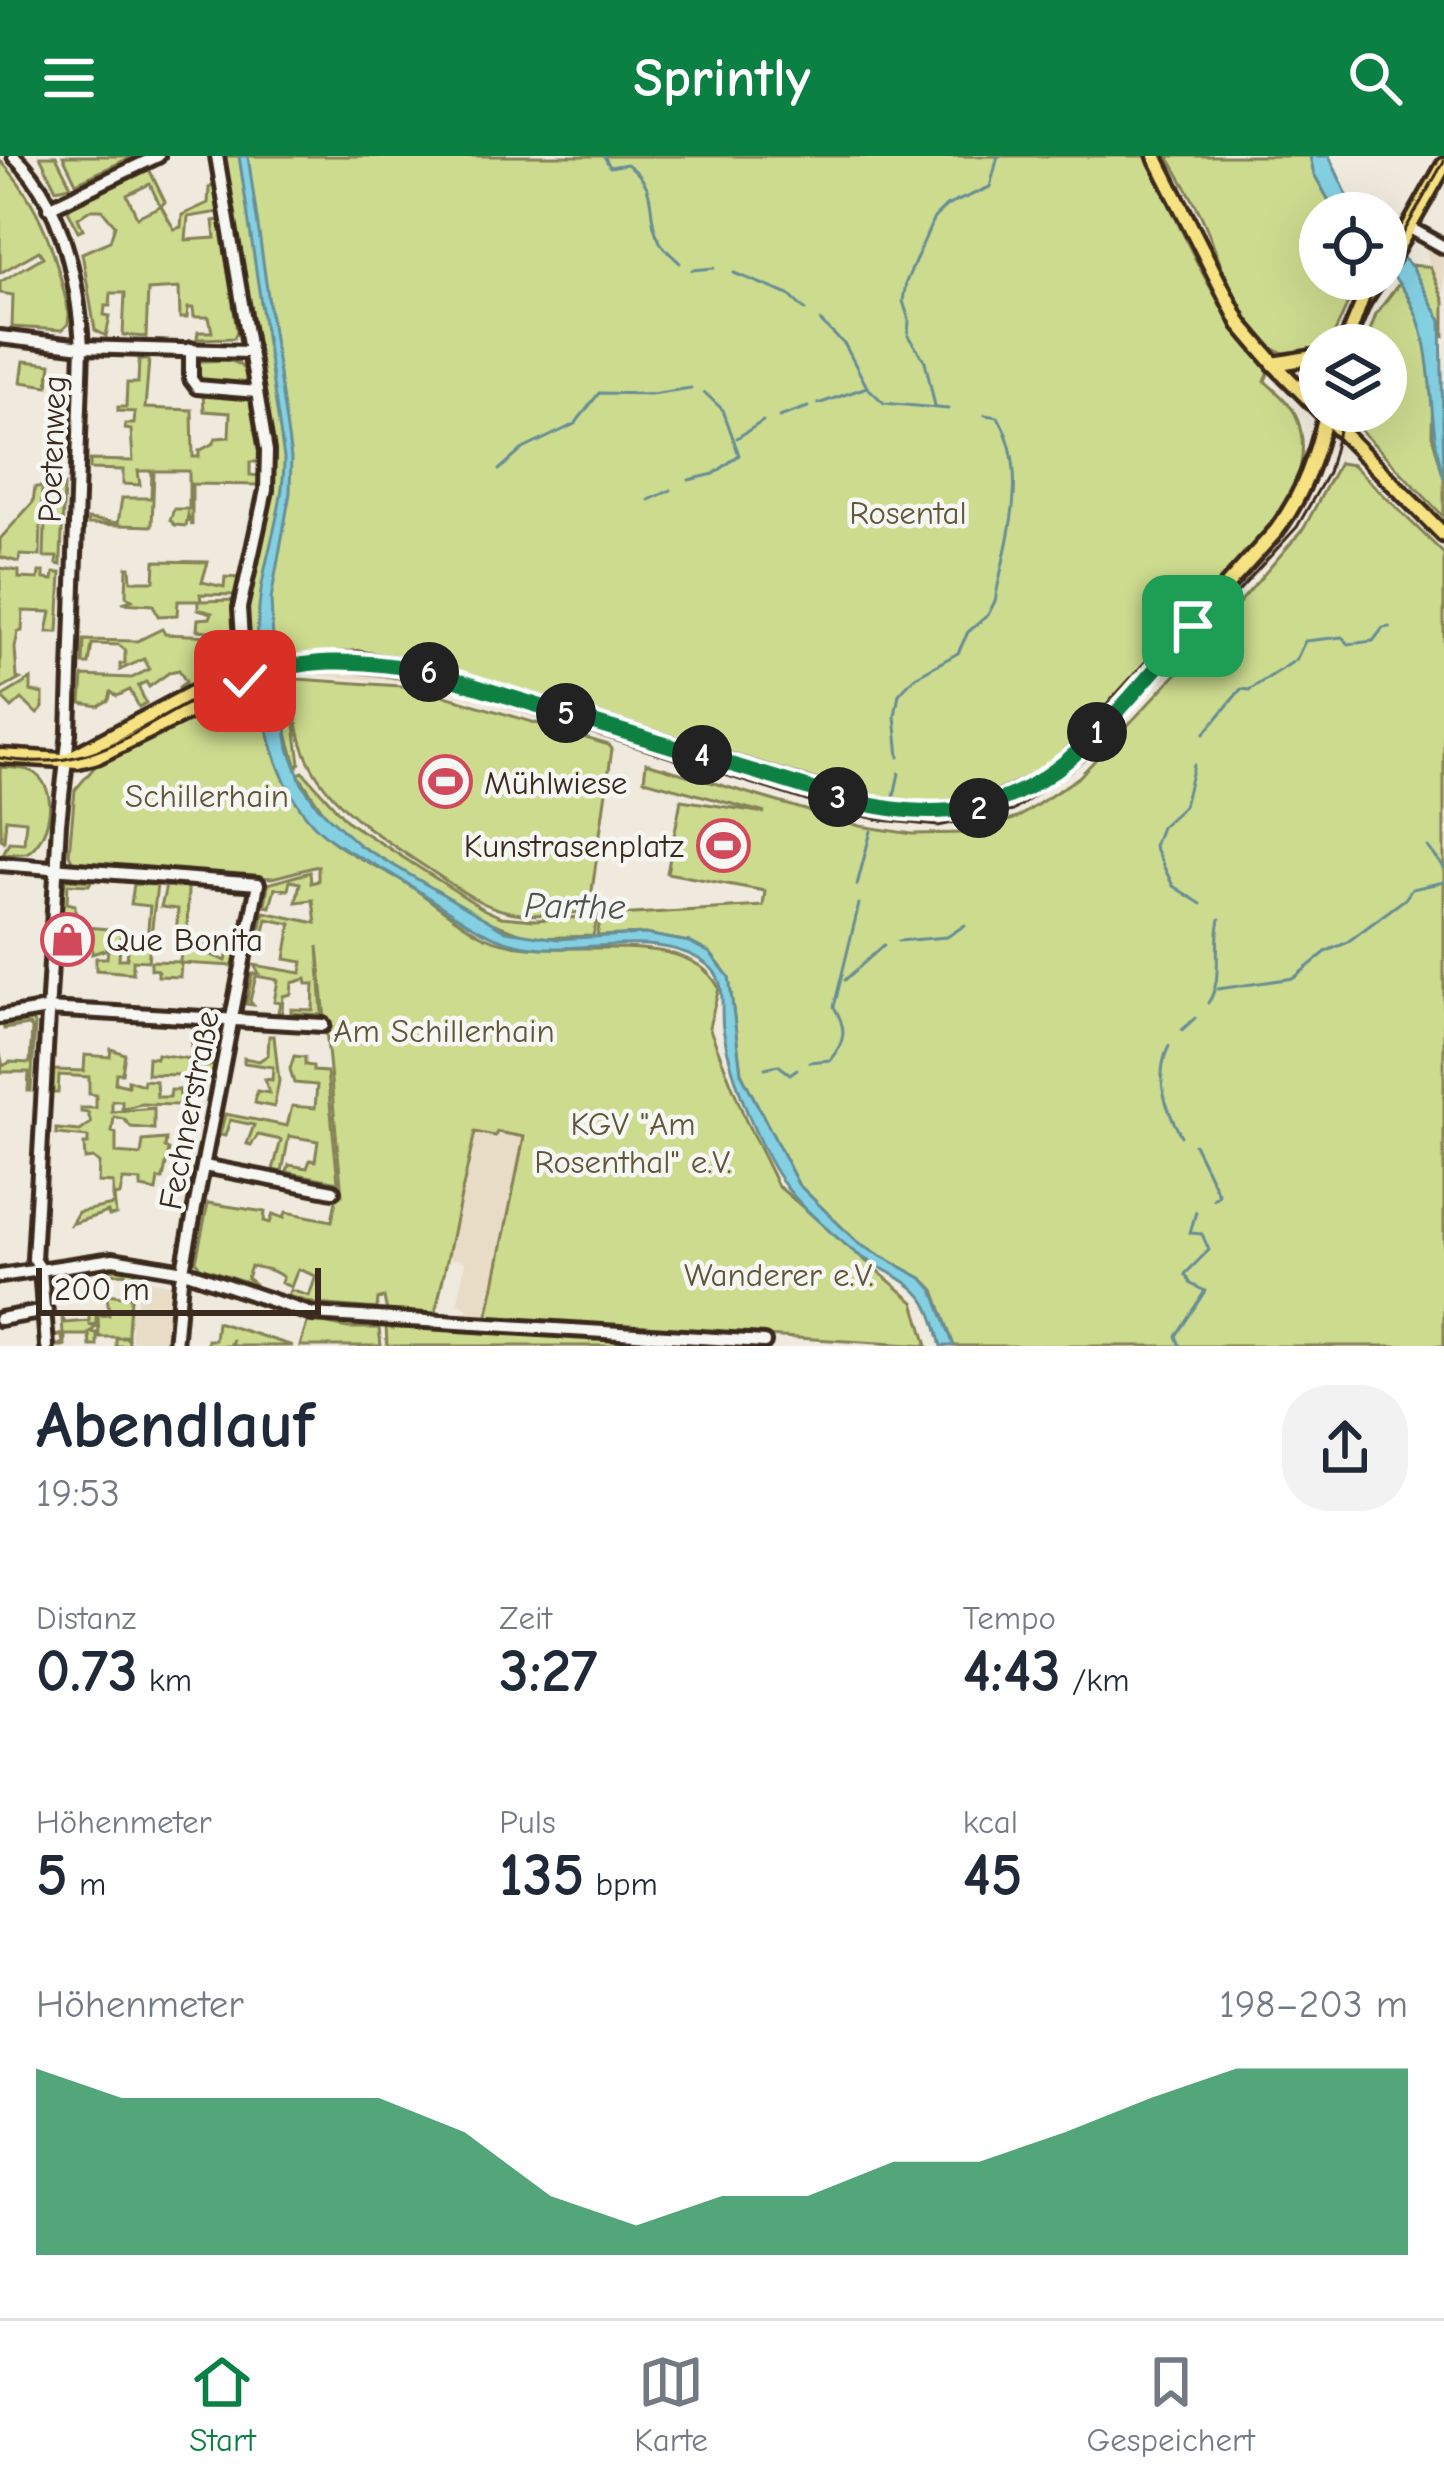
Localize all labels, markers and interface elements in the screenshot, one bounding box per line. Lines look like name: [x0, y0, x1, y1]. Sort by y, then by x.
icon: menu: [36, 45, 102, 111]
icon: search: [1342, 45, 1408, 111]
text: Sprintly: [633, 47, 811, 110]
map controls: [1299, 192, 1407, 432]
button: locate: [1299, 192, 1407, 300]
button: layers: [1299, 324, 1407, 432]
street label: Poetenweg: [30, 375, 74, 523]
park label: Rosental: [849, 494, 967, 532]
pin: [1142, 575, 1244, 677]
icon: arrive: [1160, 593, 1226, 659]
pin: [194, 630, 296, 732]
pin: 6: [399, 642, 459, 702]
icon: check: [212, 648, 278, 714]
text: 6: [420, 653, 438, 691]
pin: 5: [536, 683, 596, 743]
text: 5: [557, 694, 575, 732]
pin: 1: [1067, 702, 1127, 762]
text: 1: [1091, 713, 1103, 751]
pin: 4: [672, 725, 732, 785]
text: 4: [694, 736, 710, 774]
sports icon: Mühlwiese: [417, 754, 473, 810]
place label: Mühlwiese: [484, 764, 627, 802]
pin: 3: [808, 767, 868, 827]
park label: Schillerhain: [125, 777, 289, 815]
text: 3: [830, 778, 846, 816]
pin: 2: [949, 778, 1009, 838]
text: 2: [971, 789, 987, 827]
sports icon: Kunstrasenplatz: [695, 817, 751, 873]
place label: Kunstrasenplatz: [464, 827, 684, 865]
water label: Parthe: [524, 885, 626, 928]
shop icon: Que Bonita: [39, 911, 95, 967]
place label: Que Bonita: [106, 921, 263, 959]
street label: Fechnerstraße: [151, 1008, 227, 1213]
park label: Am Schillerhain: [333, 1012, 555, 1050]
park label: KGV "Am Rosenthal" e.V.: [534, 1105, 732, 1181]
park label: Wanderer e.V.: [684, 1256, 874, 1294]
scale bar: [36, 1262, 321, 1315]
text: 200 m: [54, 1270, 150, 1308]
button: share: [1282, 1385, 1408, 1511]
text: Abendlauf: [36, 1388, 314, 1464]
text: 19:53: [36, 1471, 120, 1516]
text: Distanz: [36, 1599, 136, 1637]
text: Zeit: [499, 1599, 552, 1637]
text: Tempo: [963, 1599, 1056, 1637]
text: 0.73: [36, 1637, 138, 1706]
text: 3:27: [499, 1637, 598, 1706]
text: 4:43: [963, 1637, 1061, 1706]
text: km: [138, 1661, 192, 1699]
text: /km: [1061, 1661, 1130, 1699]
text: Höhenmeter: [36, 1803, 212, 1841]
text: Puls: [499, 1803, 556, 1841]
text: kcal: [963, 1803, 1018, 1841]
text: 5: [36, 1841, 68, 1910]
text: 135: [499, 1841, 584, 1910]
text: 45: [963, 1841, 1023, 1910]
text: m: [68, 1865, 106, 1903]
text: bpm: [584, 1865, 658, 1903]
text: Höhenmeter: [36, 1982, 244, 2027]
text: 198–203 m: [1219, 1982, 1408, 2027]
tab: Start: [189, 2349, 256, 2459]
tab: Karte: [634, 2349, 708, 2459]
tab: Gespeichert: [1087, 2349, 1255, 2459]

